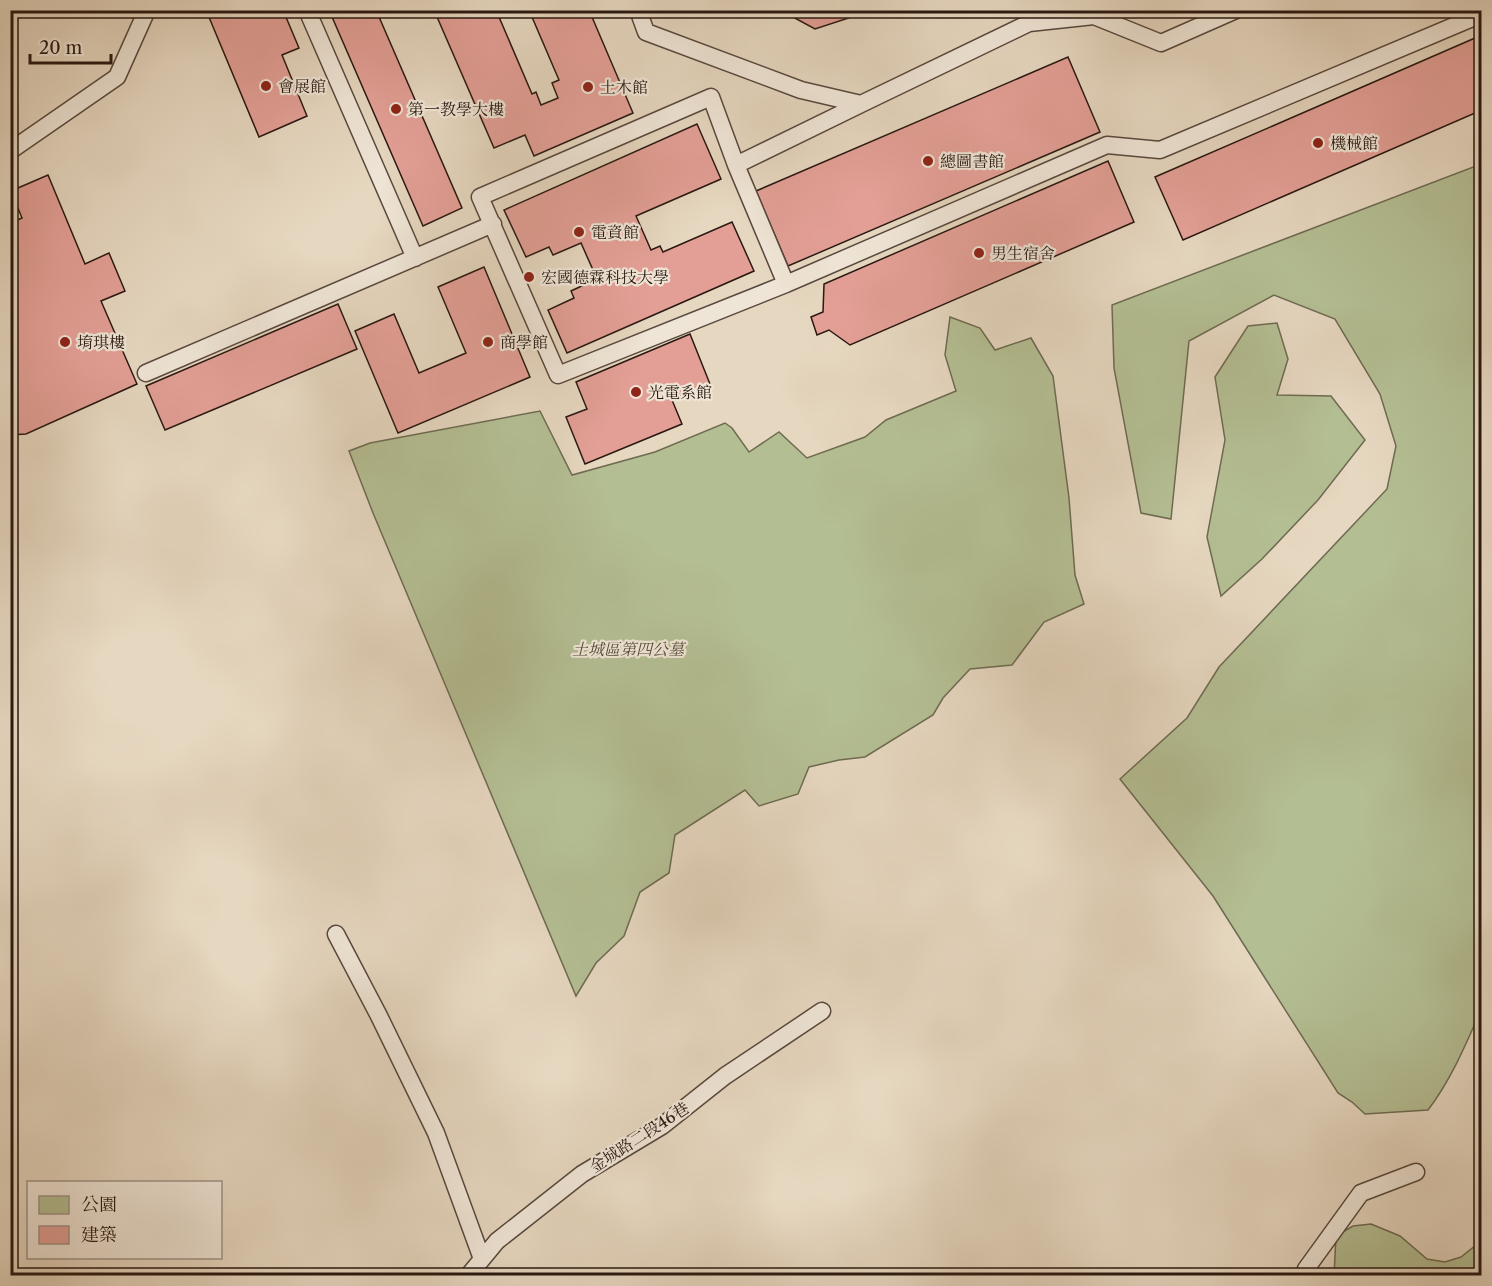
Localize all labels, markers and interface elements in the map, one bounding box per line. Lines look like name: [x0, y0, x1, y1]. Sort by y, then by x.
scale bar: [30, 27, 111, 65]
text: 20 m: [39, 37, 83, 59]
place label: 會展館: [278, 76, 326, 96]
place label: 土木館: [600, 77, 648, 97]
marker: 會展館: [259, 79, 273, 93]
marker: 土木館: [581, 80, 595, 94]
place label: 第一教學大樓: [408, 99, 504, 119]
marker: 第一教學大樓: [389, 102, 403, 116]
place label: 機械館: [1330, 133, 1378, 153]
marker: 機械館: [1311, 136, 1325, 150]
place label: 總圖書館: [940, 151, 1004, 171]
marker: 總圖書館: [921, 154, 935, 168]
place label: 電資館: [591, 222, 639, 242]
marker: 電資館: [572, 225, 586, 239]
place label: 男生宿舍: [991, 243, 1055, 263]
marker: 男生宿舍: [972, 246, 986, 260]
place label: 宏國德霖科技大學: [541, 267, 669, 287]
marker: 宏國德霖科技大學: [522, 270, 536, 284]
place label: 堉琪樓: [77, 332, 125, 352]
place label: 商學館: [500, 332, 548, 352]
marker: 堉琪樓: [58, 335, 72, 349]
marker: 商學館: [481, 335, 495, 349]
place label: 光電系館: [648, 382, 712, 402]
marker: 光電系館: [629, 385, 643, 399]
park label: 土城區第四公墓: [572, 639, 687, 659]
street label: 金城路二段46巷: [585, 1097, 693, 1177]
legend: [27, 1181, 222, 1259]
text: 公園: [81, 1194, 117, 1216]
text: 建築: [81, 1224, 117, 1246]

